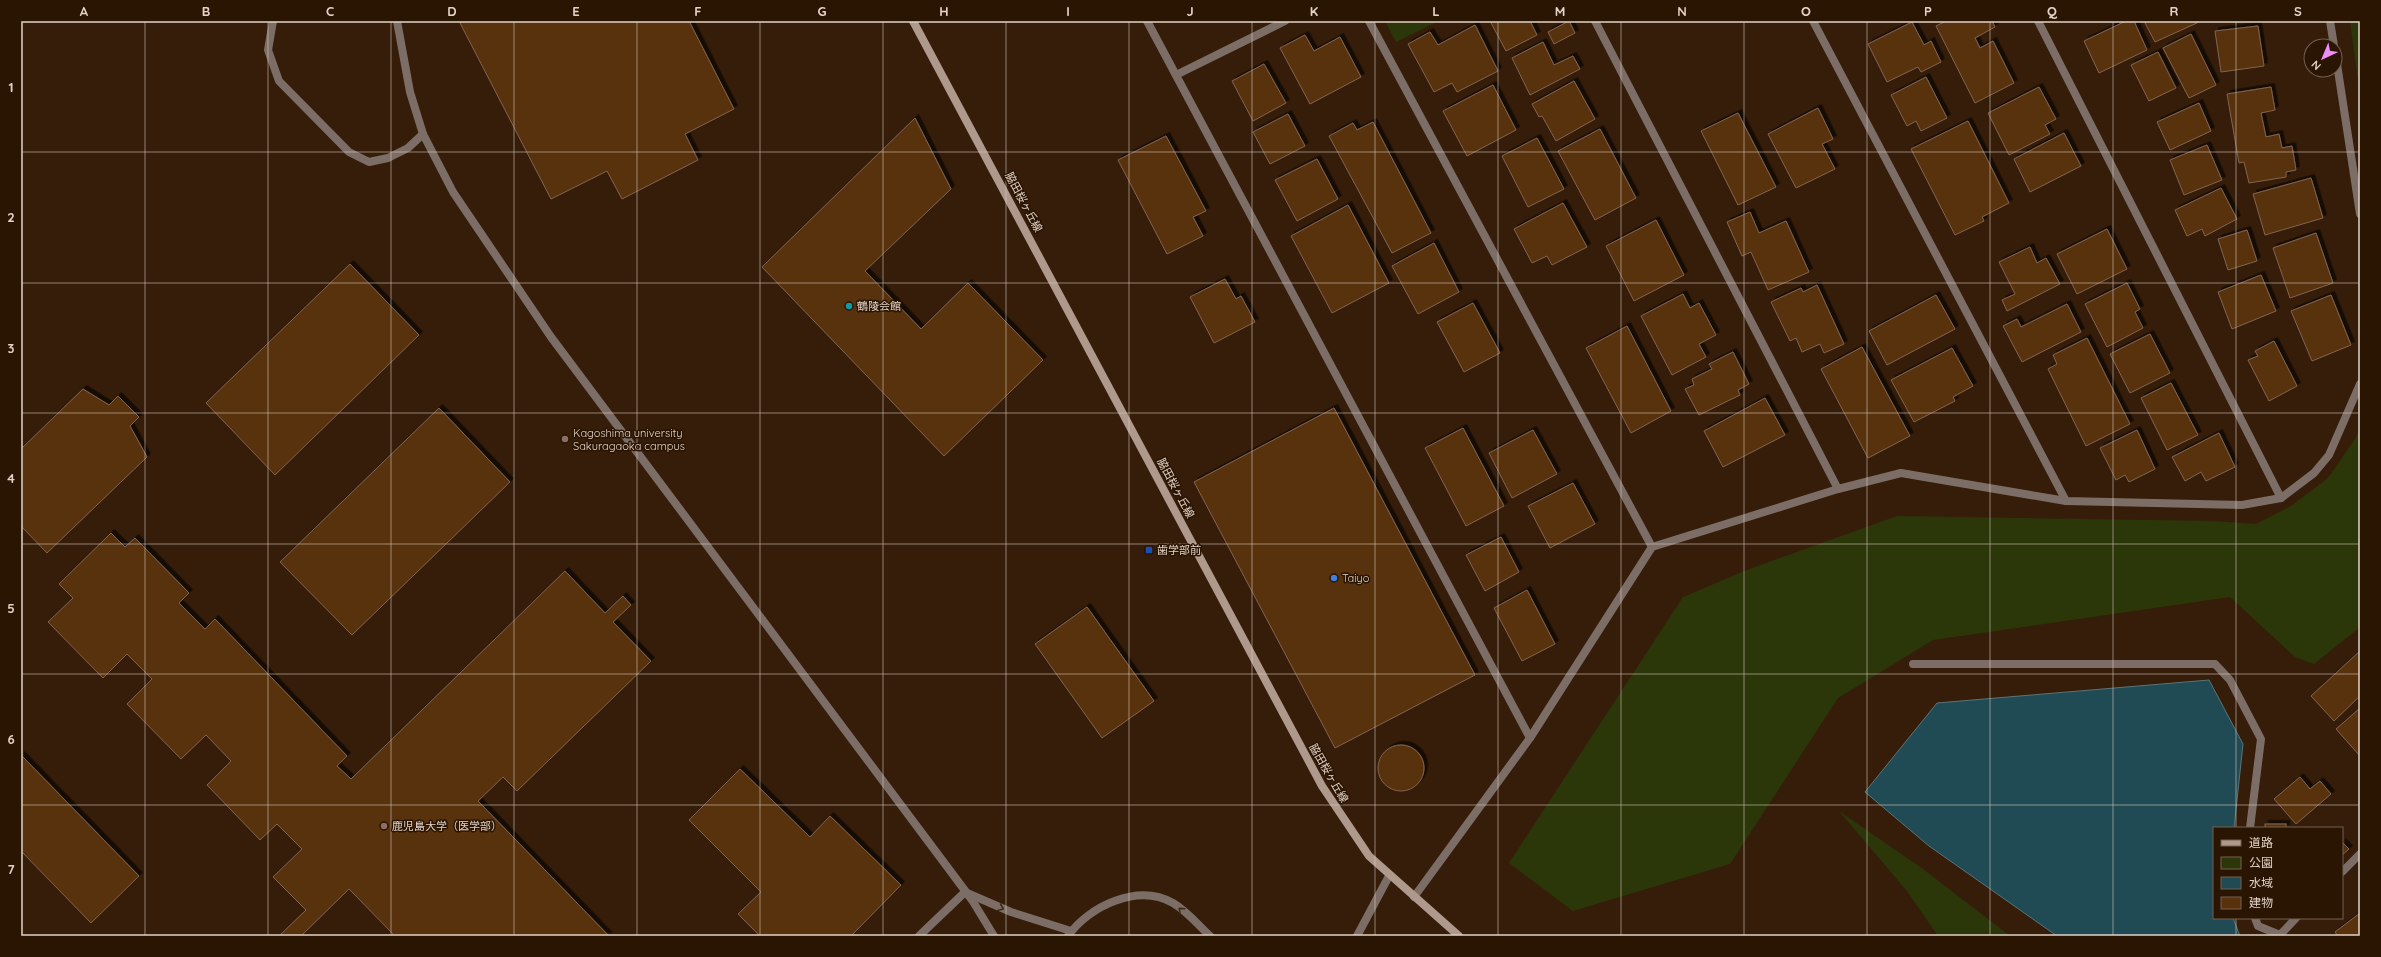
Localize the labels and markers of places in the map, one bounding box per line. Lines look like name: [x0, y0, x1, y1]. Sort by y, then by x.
place label: 鶴陵会館: [857, 299, 901, 313]
marker: 鶴陵会館: [844, 301, 854, 311]
place label: Kagoshima university Sakuragaoka campus: [573, 426, 685, 453]
marker: Kagoshima university Sakuragaoka campus: [560, 434, 570, 444]
place label: 歯学部前: [1157, 543, 1201, 557]
marker: 歯学部前: [1144, 545, 1154, 555]
place label: Taiyo: [1342, 571, 1370, 585]
marker: Taiyo: [1329, 573, 1339, 583]
place label: 鹿児島大学（医学部）: [392, 819, 502, 833]
marker: 鹿児島大学（医学部）: [379, 821, 389, 831]

